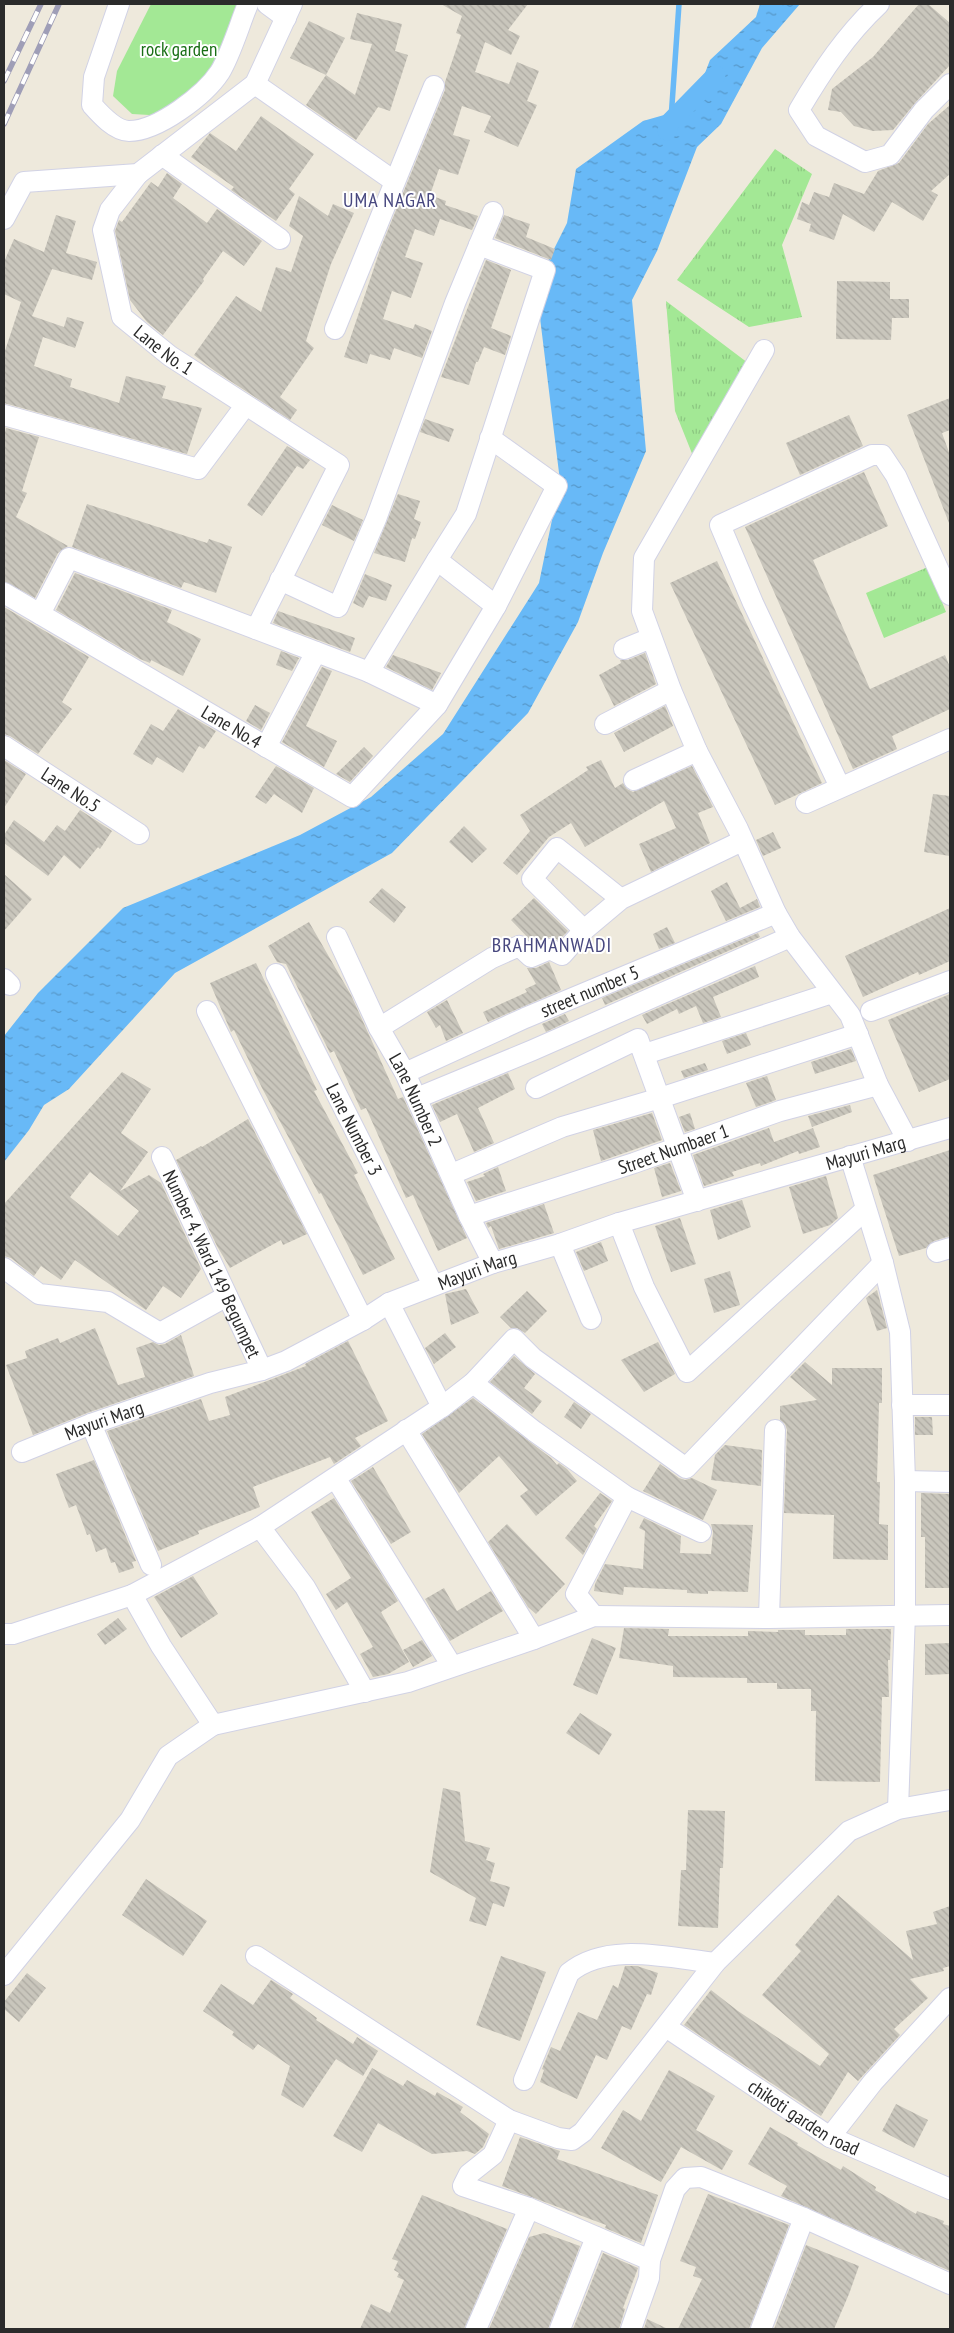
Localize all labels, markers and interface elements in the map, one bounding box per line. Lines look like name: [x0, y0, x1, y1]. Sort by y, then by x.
park label: rock garden: [141, 37, 217, 61]
district label: UMA NAGAR: [343, 187, 437, 213]
street label: Lane No. 1: [129, 320, 198, 380]
street label: Lane No.4: [197, 700, 267, 754]
street label: Lane No.5: [37, 762, 105, 818]
district label: BRAHMANWADI: [492, 932, 612, 958]
street label: street number 5: [537, 960, 642, 1022]
street label: Lane Number 2: [384, 1049, 448, 1150]
street label: Lane Number 3: [321, 1079, 388, 1179]
street label: Street Numbaer 1: [615, 1118, 732, 1179]
street label: Mayuri Marg: [823, 1129, 908, 1175]
street label: Number 4, Ward 149 Begumpet: [158, 1166, 267, 1362]
street label: Mayuri Marg: [434, 1245, 519, 1295]
street label: Mayuri Marg: [61, 1395, 146, 1445]
street label: chikoti garden road: [744, 2074, 863, 2160]

